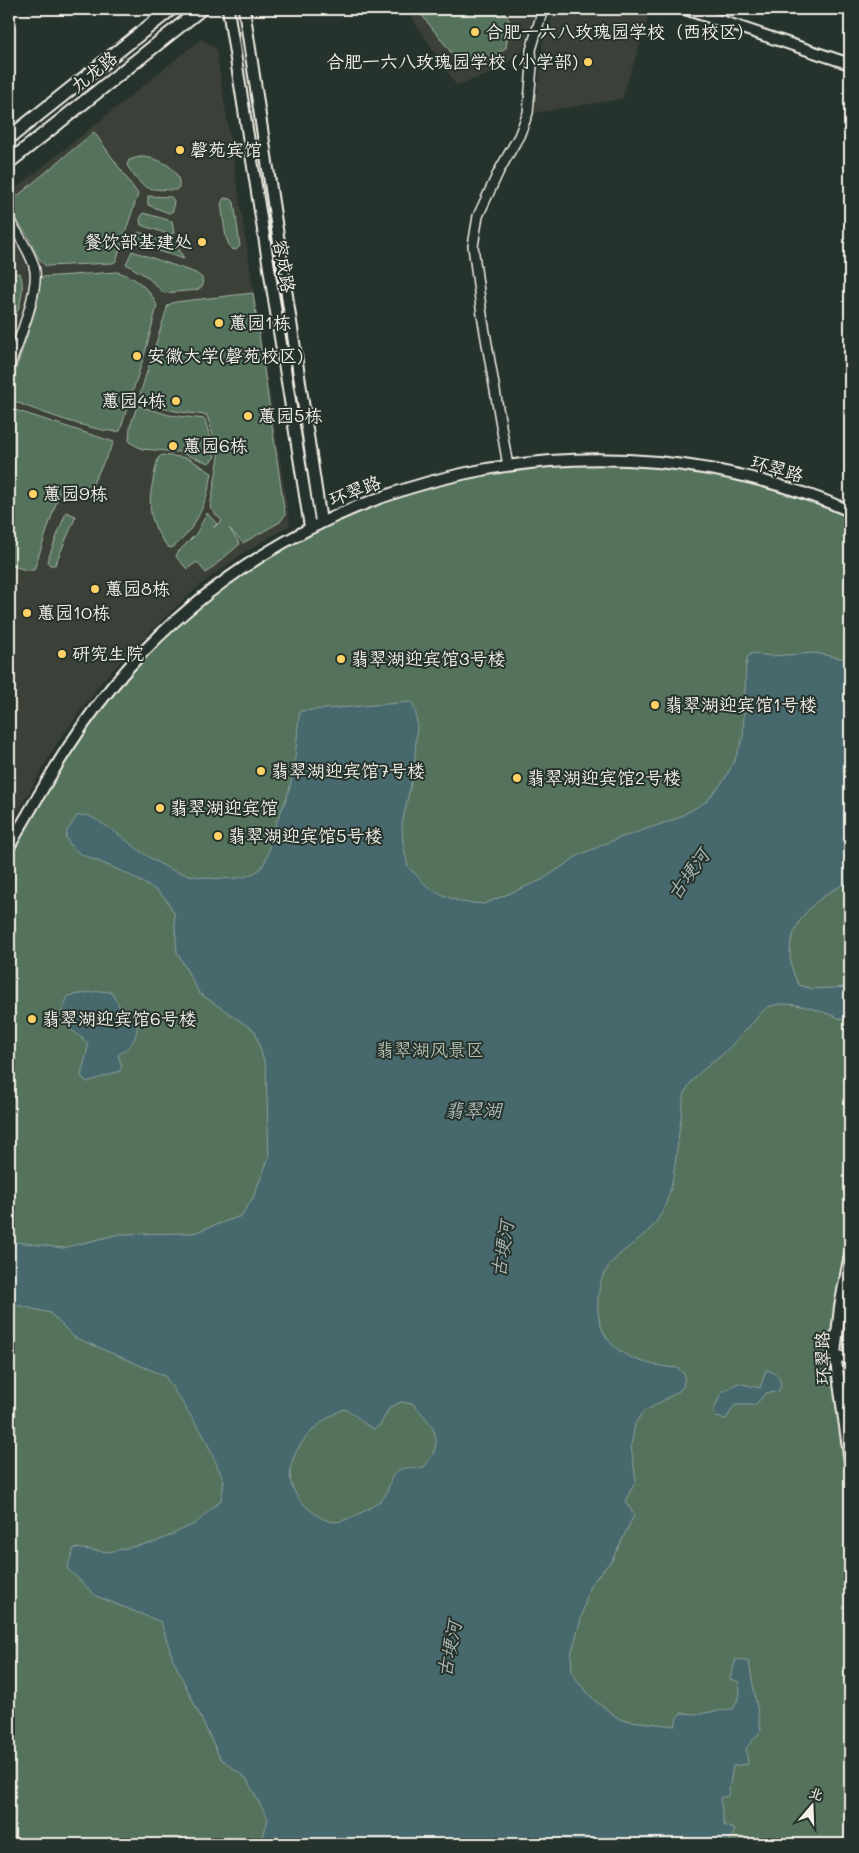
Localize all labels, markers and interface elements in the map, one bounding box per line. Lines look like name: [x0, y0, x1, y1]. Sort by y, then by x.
place label: 合肥一六八玫瑰园学校（西校区）: [485, 19, 755, 43]
marker: 合肥一六八玫瑰园学校（西校区）: [469, 26, 481, 38]
street label: 九龙路: [65, 45, 122, 98]
place label: 合肥一六八玫瑰园学校 (小学部): [326, 49, 578, 73]
marker: 合肥一六八玫瑰园学校 (小学部): [582, 56, 594, 68]
place label: 磬苑宾馆: [190, 137, 262, 161]
marker: 磬苑宾馆: [174, 144, 186, 156]
place label: 餐饮部基建处: [84, 229, 192, 253]
marker: 餐饮部基建处: [196, 236, 208, 248]
street label: 容成路: [269, 237, 301, 294]
place label: 蕙园1栋: [229, 310, 291, 334]
marker: 蕙园1栋: [213, 317, 225, 329]
place label: 安徽大学(磬苑校区): [147, 343, 303, 367]
marker: 安徽大学(磬苑校区): [131, 350, 143, 362]
place label: 蕙园4栋: [101, 388, 166, 412]
marker: 蕙园4栋: [170, 395, 182, 407]
place label: 蕙园5栋: [258, 403, 323, 427]
marker: 蕙园5栋: [242, 410, 254, 422]
place label: 蕙园6栋: [183, 433, 248, 457]
marker: 蕙园6栋: [167, 440, 179, 452]
street label: 环翠路: [748, 449, 807, 487]
street label: 环翠路: [325, 469, 384, 511]
place label: 蕙园9栋: [43, 481, 108, 505]
marker: 蕙园9栋: [27, 488, 39, 500]
place label: 蕙园8栋: [105, 576, 170, 600]
marker: 蕙园8栋: [89, 583, 101, 595]
place label: 蕙园10栋: [37, 600, 110, 624]
marker: 蕙园10栋: [21, 607, 33, 619]
place label: 研究生院: [72, 641, 144, 665]
place label: 翡翠湖迎宾馆3号楼: [351, 646, 506, 670]
marker: 研究生院: [56, 648, 68, 660]
marker: 翡翠湖迎宾馆3号楼: [335, 653, 347, 665]
place label: 翡翠湖迎宾馆1号楼: [665, 692, 817, 716]
marker: 翡翠湖迎宾馆1号楼: [649, 699, 661, 711]
place label: 翡翠湖迎宾馆7号楼: [271, 758, 425, 782]
marker: 翡翠湖迎宾馆7号楼: [255, 765, 267, 777]
place label: 翡翠湖迎宾馆2号楼: [527, 765, 681, 789]
marker: 翡翠湖迎宾馆2号楼: [511, 772, 523, 784]
place label: 翡翠湖迎宾馆: [170, 795, 278, 819]
marker: 翡翠湖迎宾馆: [154, 802, 166, 814]
place label: 翡翠湖迎宾馆5号楼: [228, 823, 383, 847]
marker: 翡翠湖迎宾馆5号楼: [212, 830, 224, 842]
water label: 古埂河: [661, 841, 716, 904]
place label: 翡翠湖迎宾馆6号楼: [42, 1006, 197, 1030]
marker: 翡翠湖迎宾馆6号楼: [26, 1013, 38, 1025]
park label: 翡翠湖风景区: [376, 1037, 484, 1061]
water label: 翡翠湖: [444, 1097, 503, 1122]
water label: 古埂河: [485, 1216, 519, 1279]
street label: 环翠路: [810, 1331, 834, 1385]
water label: 古埂河: [431, 1616, 467, 1679]
north arrow: [786, 1780, 836, 1830]
text: 北: [807, 1782, 826, 1804]

